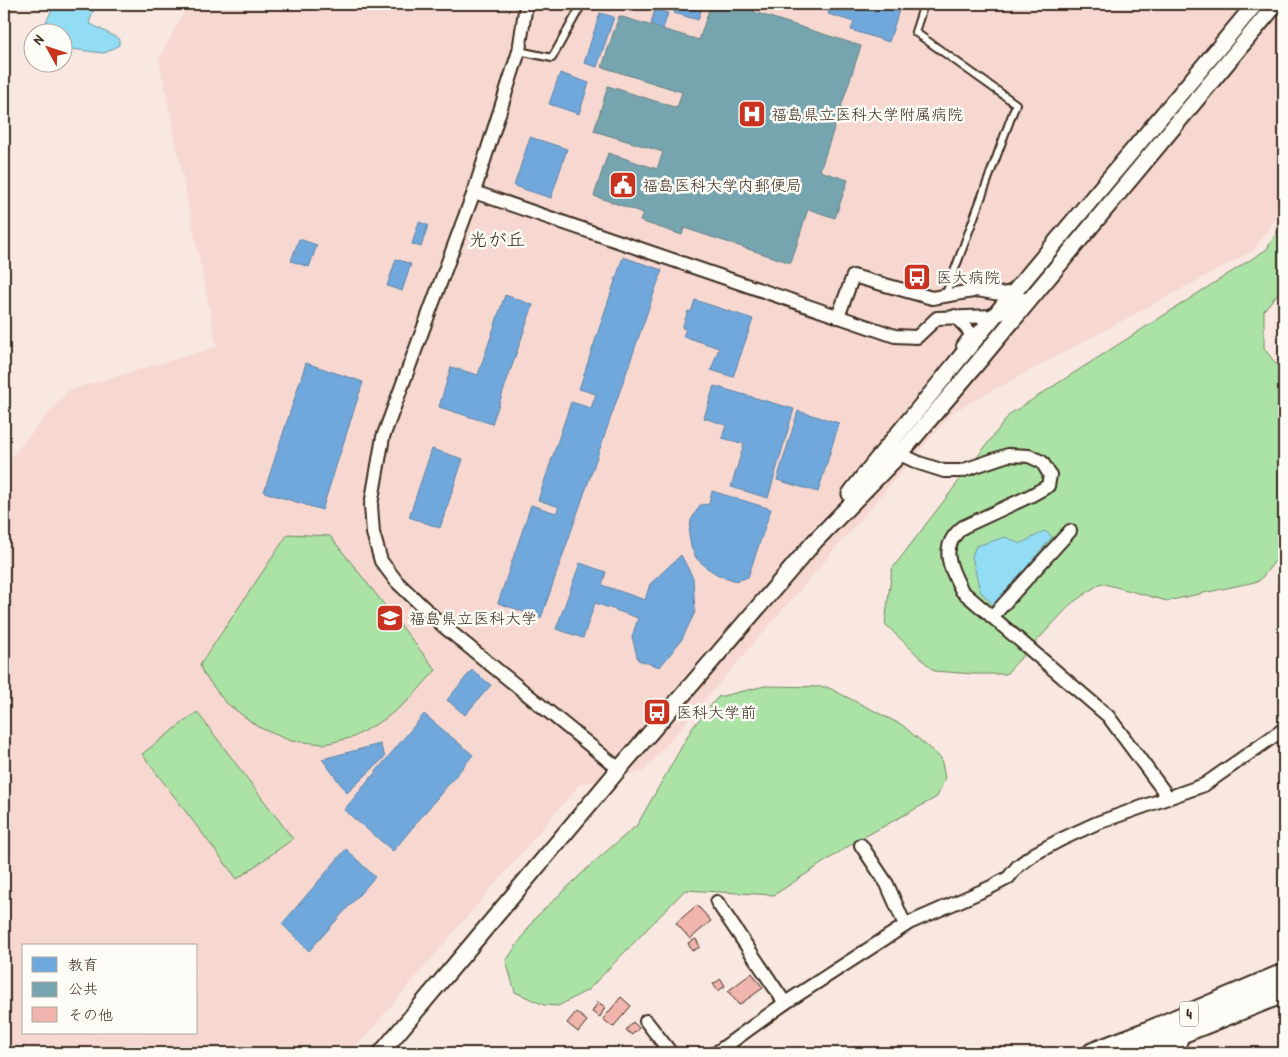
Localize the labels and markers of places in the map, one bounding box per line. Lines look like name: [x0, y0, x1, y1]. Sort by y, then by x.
hospital icon: 福島県立医科大学附属病院: [737, 99, 767, 129]
place label: 福島県立医科大学附属病院: [771, 103, 963, 125]
public building icon: 福島医科大学内郵便局: [608, 170, 638, 200]
place label: 福島医科大学内郵便局: [642, 174, 802, 196]
bus stop icon: 医大病院: [902, 262, 932, 292]
place label: 医大病院: [936, 266, 1000, 288]
school or university icon: 福島県立医科大学: [375, 603, 405, 633]
place label: 福島県立医科大学: [409, 607, 537, 629]
bus stop icon: 医科大学前: [642, 697, 672, 727]
place label: 医科大学前: [676, 701, 756, 723]

